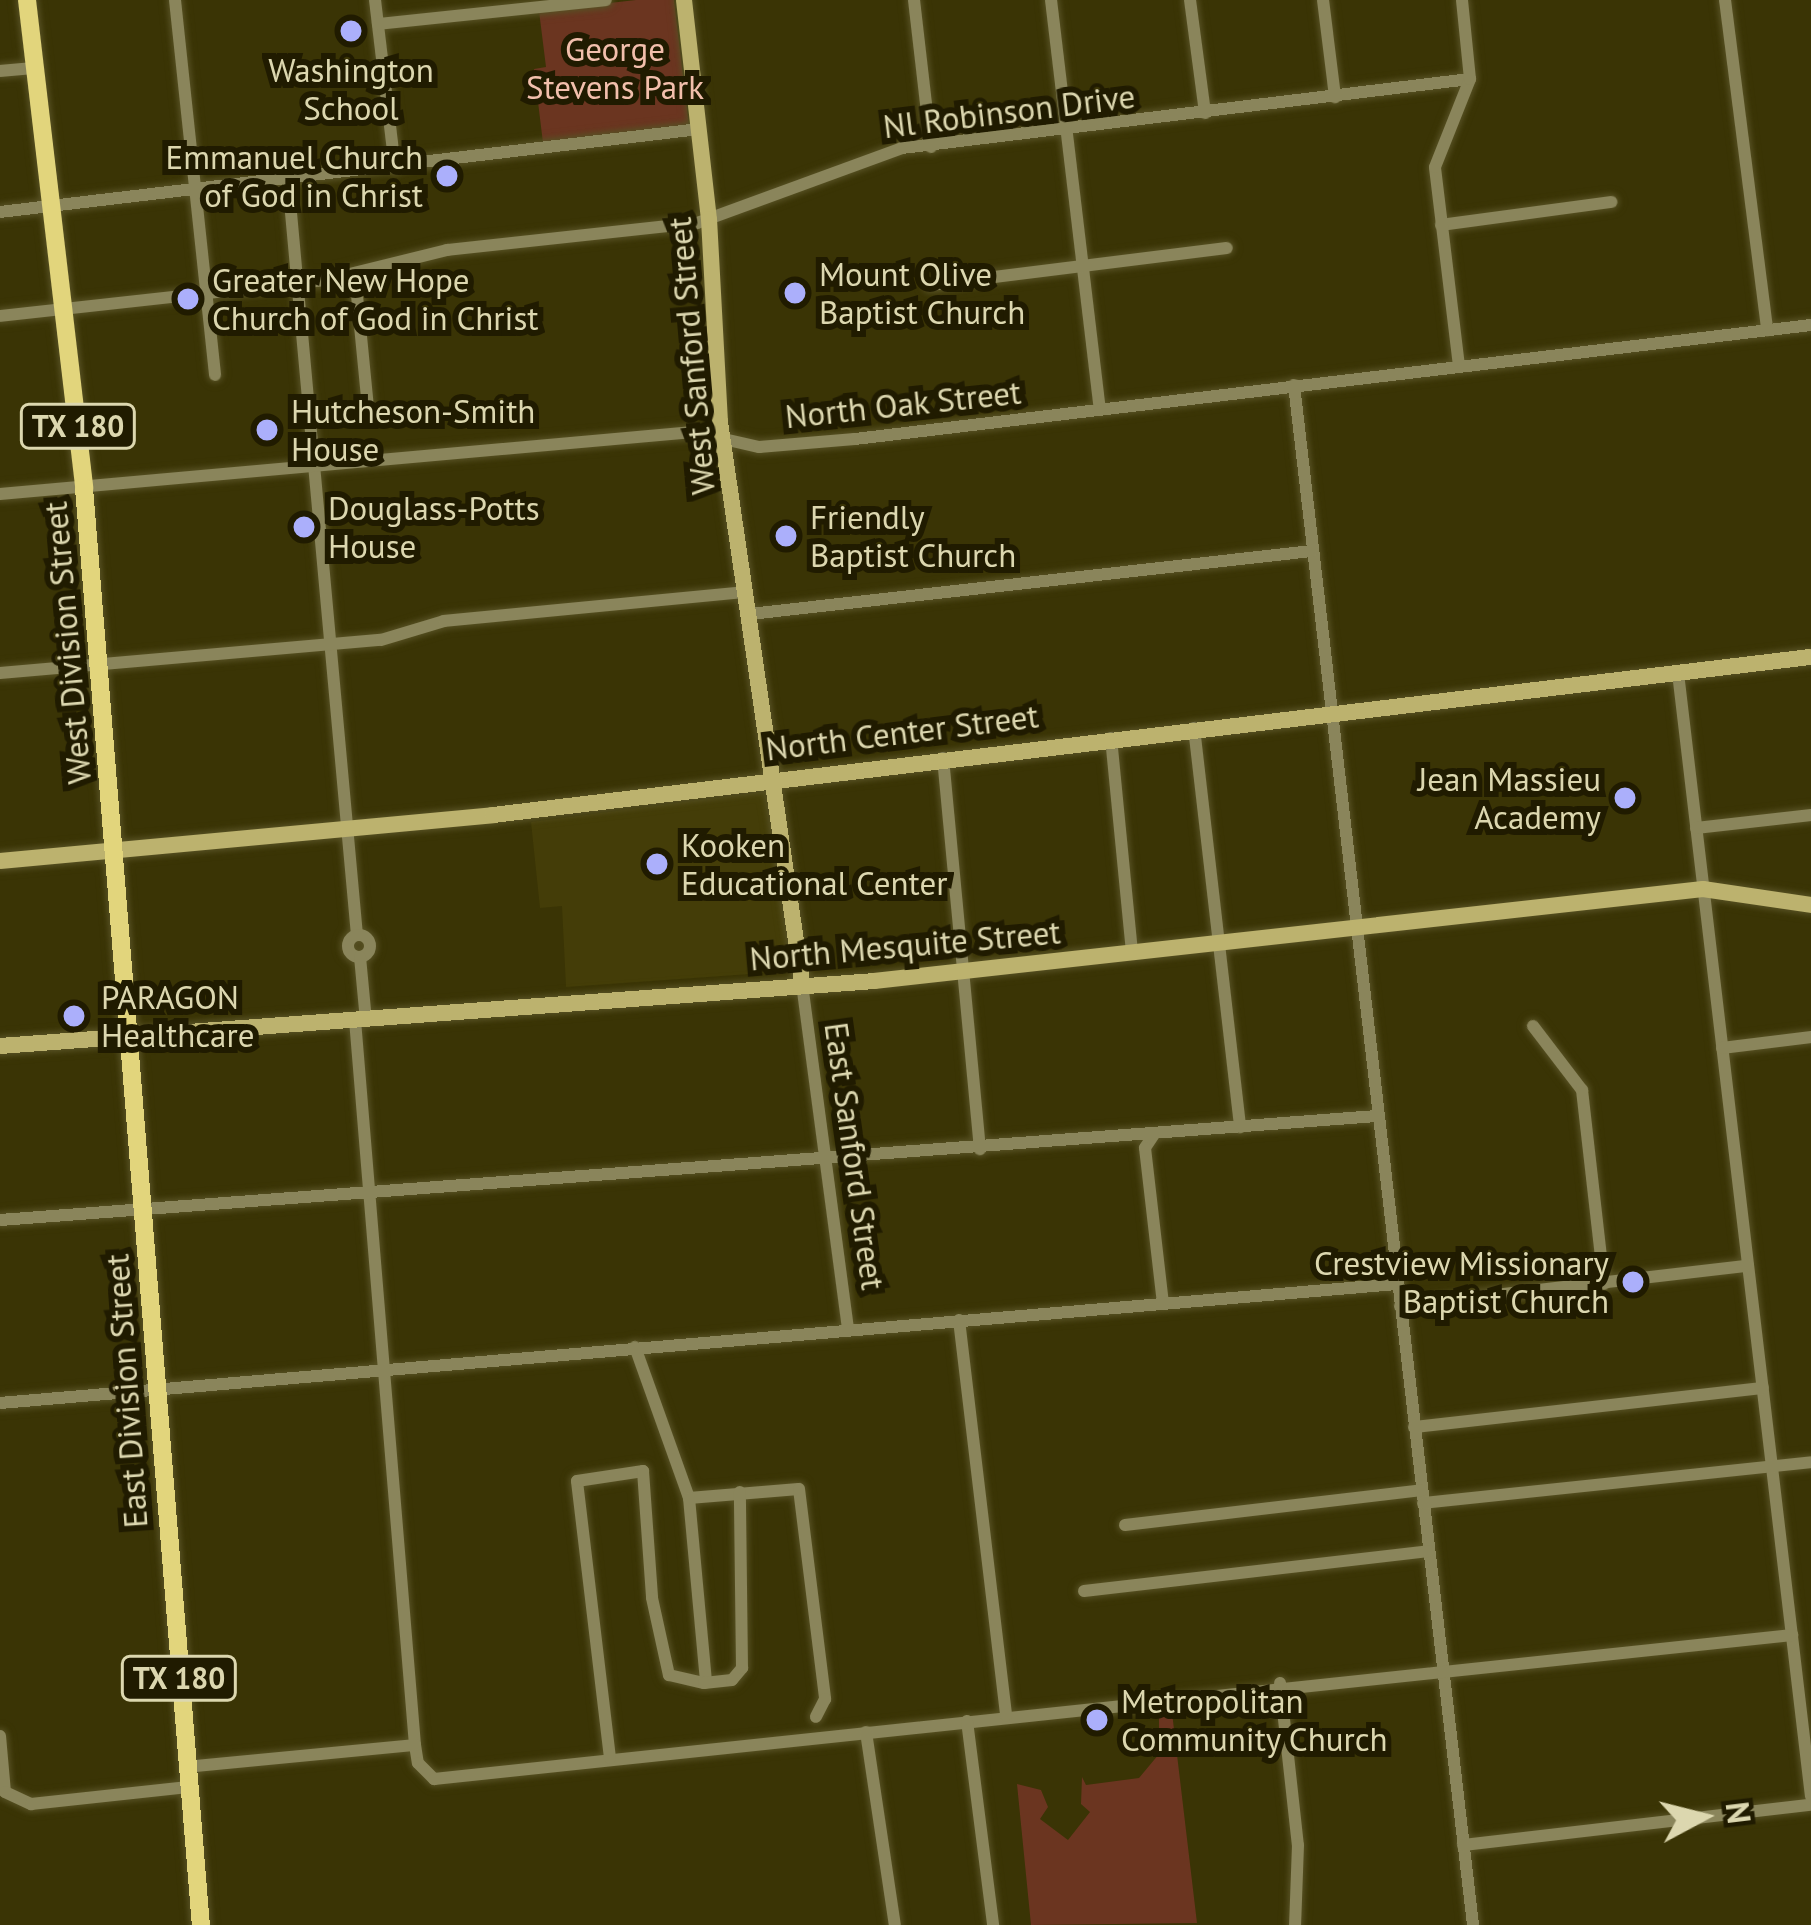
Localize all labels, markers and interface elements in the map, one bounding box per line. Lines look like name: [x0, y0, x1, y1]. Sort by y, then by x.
marker: Washington School: [338, 18, 364, 44]
park label: George Stevens Park: [526, 29, 704, 107]
place label: Washington School: [268, 50, 434, 128]
street label: Nl Robinson Drive: [881, 76, 1137, 146]
place label: Emmanuel Church of God in Christ: [165, 137, 423, 215]
marker: Emmanuel Church of God in Christ: [434, 163, 460, 189]
street label: West Sanford Street: [659, 216, 723, 496]
place label: Mount Olive Baptist Church: [819, 254, 1025, 332]
place label: Greater New Hope Church of God in Christ: [212, 260, 538, 338]
marker: Mount Olive Baptist Church: [782, 280, 808, 306]
marker: Greater New Hope Church of God in Christ: [175, 286, 201, 312]
street label: North Oak Street: [783, 372, 1023, 436]
place label: Hutcheson-Smith House: [291, 391, 535, 469]
road number: TX 180: [18, 402, 138, 450]
marker: Hutcheson-Smith House: [254, 417, 280, 443]
place label: Douglass-Potts House: [328, 488, 540, 566]
place label: Friendly Baptist Church: [810, 497, 1016, 575]
street label: West Division Street: [35, 500, 99, 786]
marker: Douglass-Potts House: [291, 514, 317, 540]
marker: Friendly Baptist Church: [773, 523, 799, 549]
street label: North Center Street: [763, 696, 1041, 768]
place label: Jean Massieu Academy: [1418, 759, 1601, 837]
marker: Jean Massieu Academy: [1612, 785, 1638, 811]
place label: Kooken Educational Center: [681, 825, 947, 903]
marker: Kooken Educational Center: [644, 851, 670, 877]
street label: North Mesquite Street: [748, 912, 1062, 978]
place label: PARAGON Healthcare: [101, 977, 254, 1055]
marker: PARAGON Healthcare: [58, 1000, 90, 1032]
street label: East Sanford Street: [817, 1020, 893, 1292]
place label: Crestview Missionary Baptist Church: [1313, 1243, 1609, 1321]
street label: East Division Street: [97, 1253, 155, 1529]
marker: Crestview Missionary Baptist Church: [1620, 1269, 1646, 1295]
road number: TX 180: [119, 1654, 239, 1702]
place label: Metropolitan Community Church: [1121, 1681, 1389, 1759]
marker: Metropolitan Community Church: [1084, 1707, 1110, 1733]
north arrow: [1643, 1757, 1763, 1877]
text: N: [1717, 1799, 1762, 1826]

